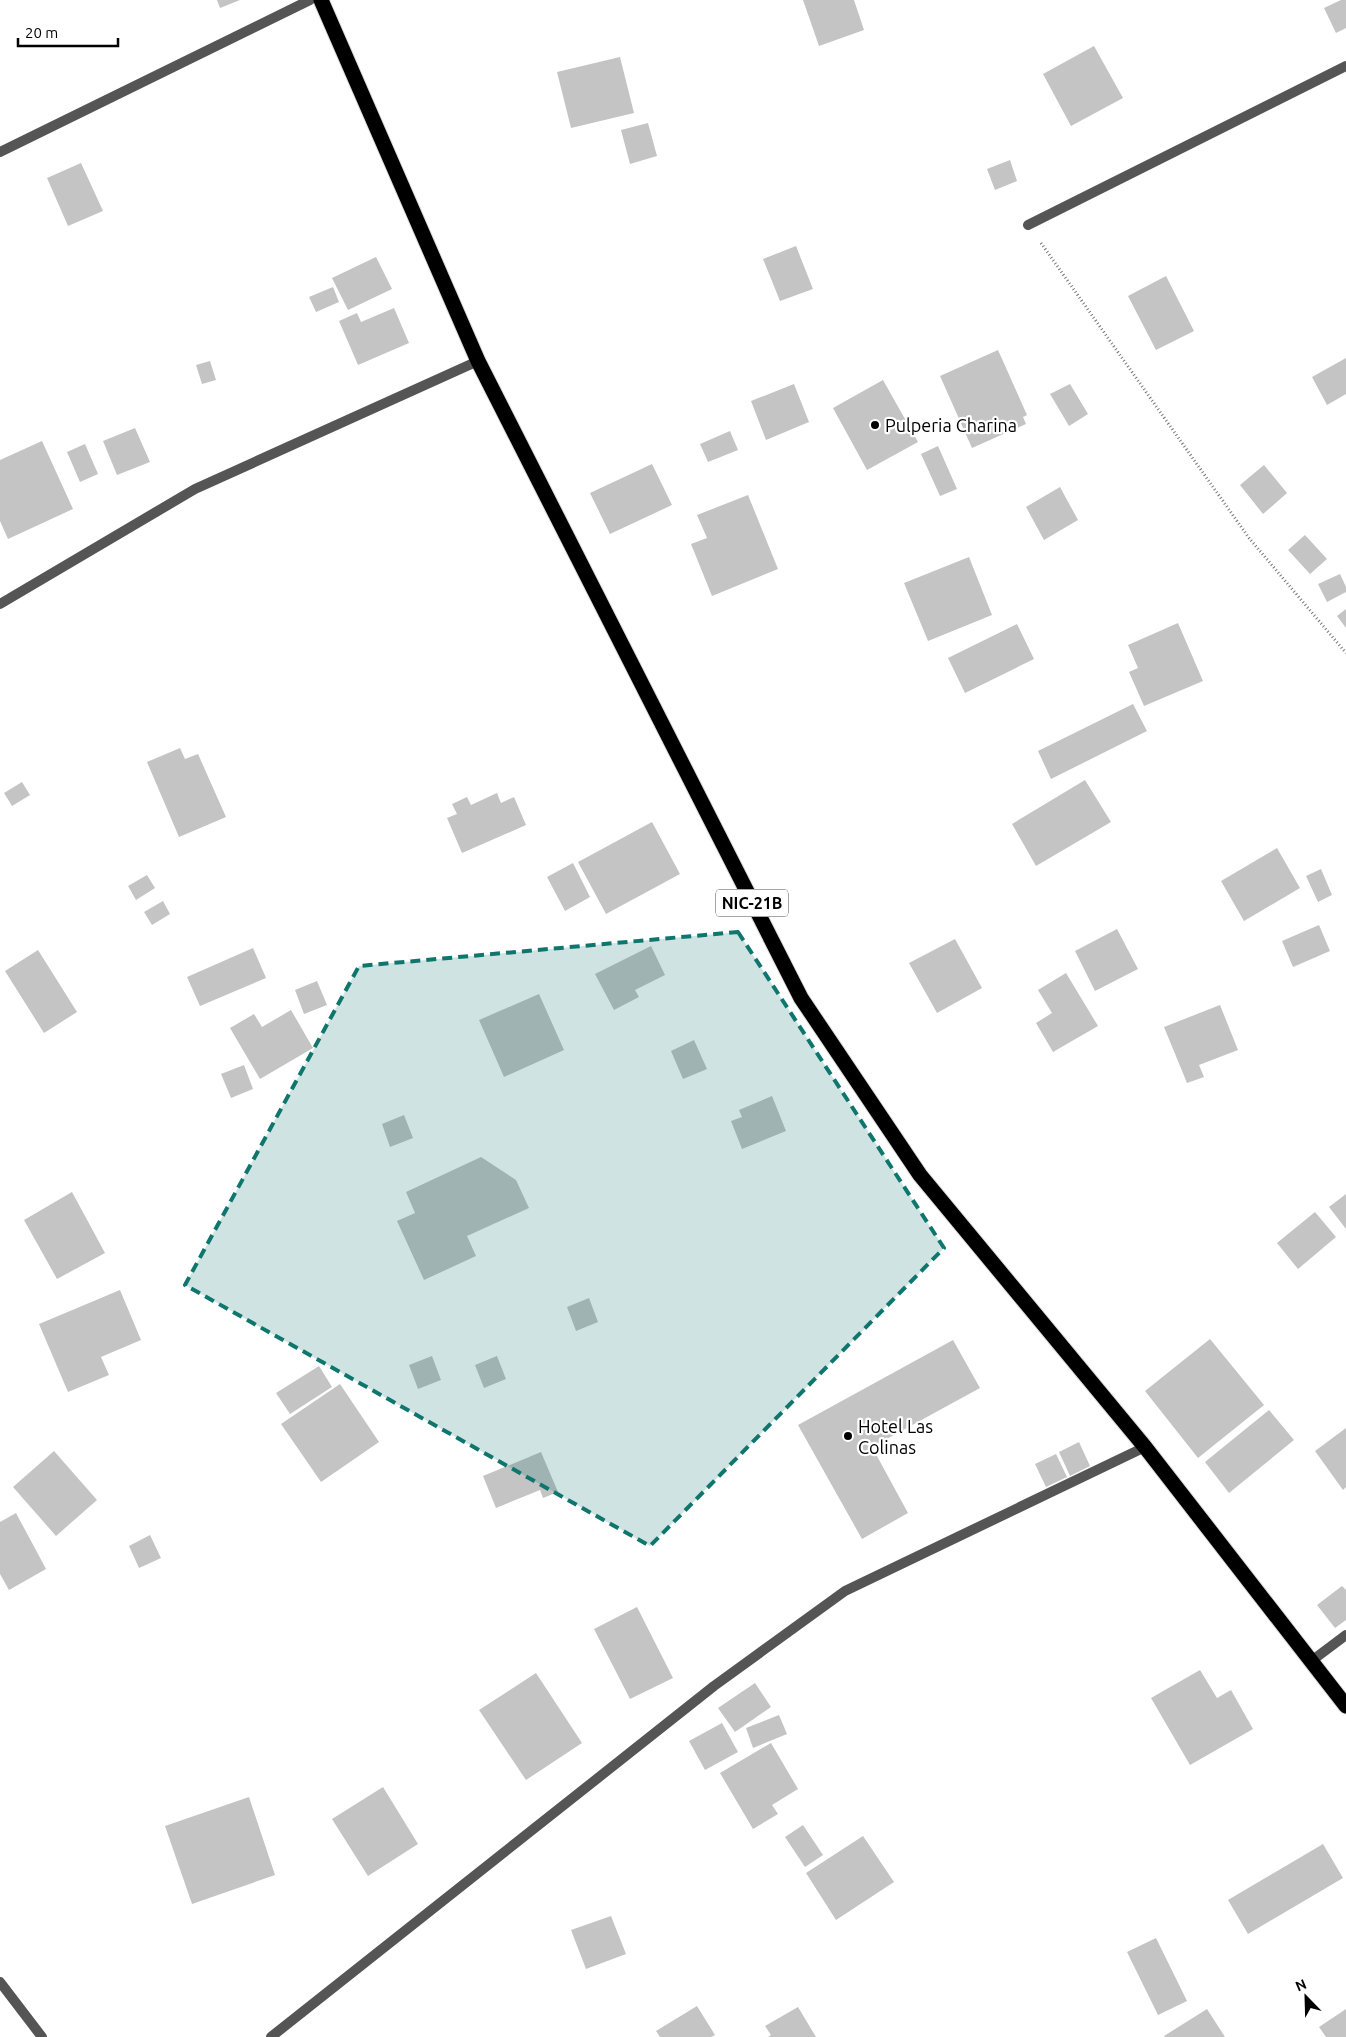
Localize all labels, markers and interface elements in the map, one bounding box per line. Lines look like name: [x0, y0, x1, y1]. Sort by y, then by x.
scale bar: [18, 15, 118, 47]
text: 20 m: [25, 24, 58, 41]
place label: Pulperia Charina: [885, 415, 1017, 435]
marker: Pulperia Charina: [869, 419, 881, 431]
road number: NIC-21B: [716, 890, 788, 916]
place label: Hotel Las Colinas: [858, 1416, 933, 1457]
marker: Hotel Las Colinas: [842, 1430, 854, 1442]
north arrow: [1281, 1972, 1331, 2022]
text: N: [1293, 1976, 1309, 1994]

